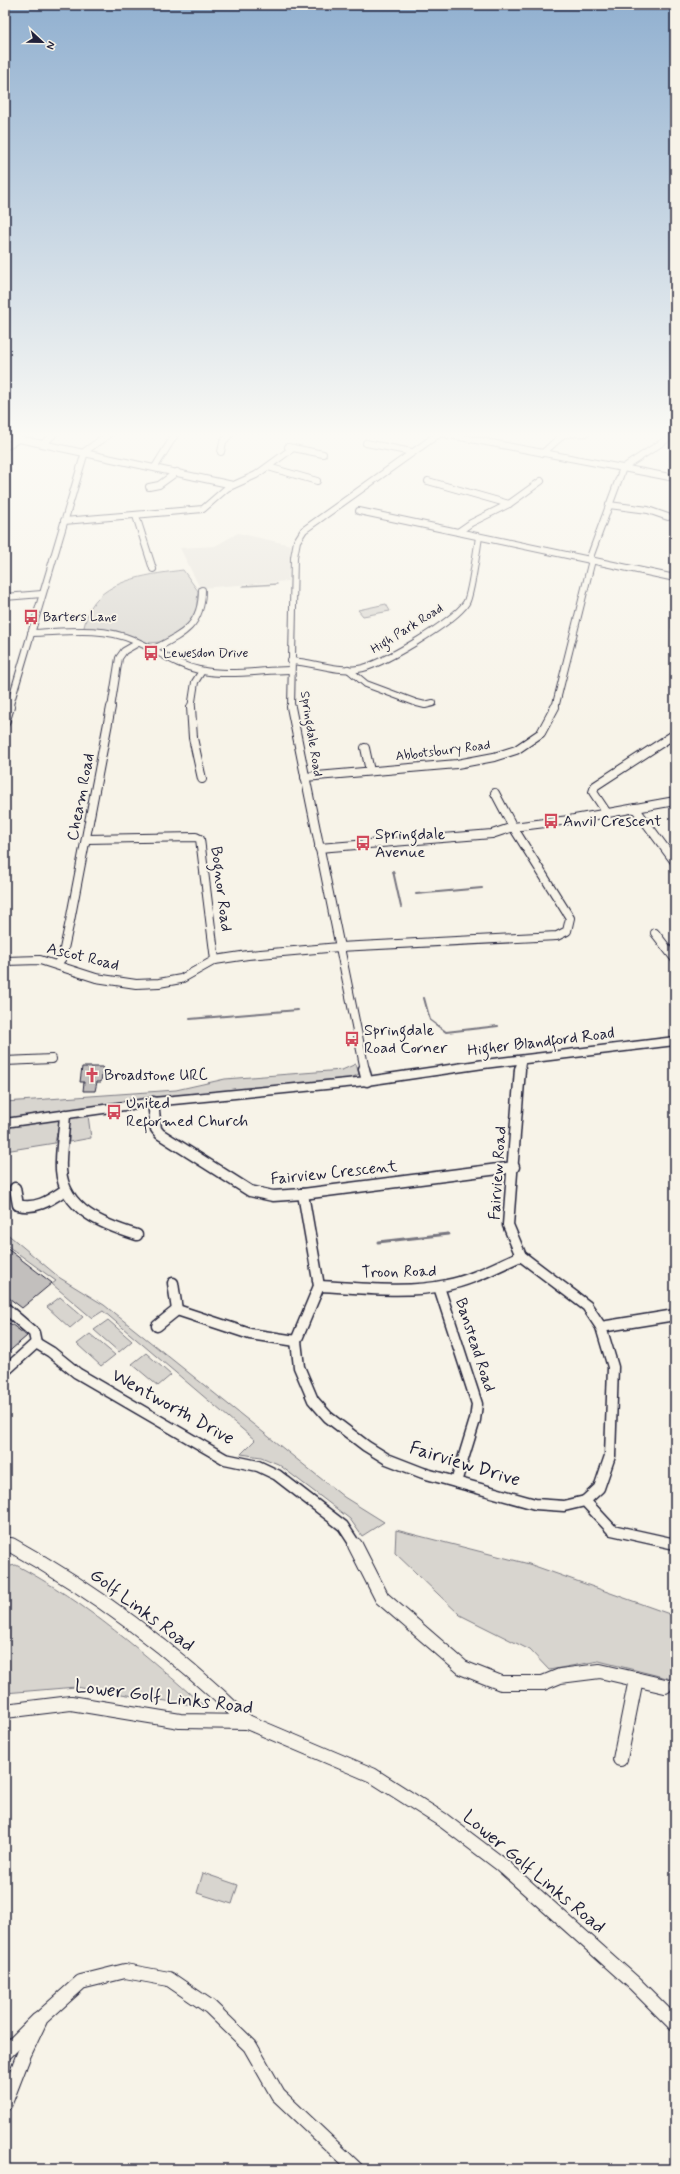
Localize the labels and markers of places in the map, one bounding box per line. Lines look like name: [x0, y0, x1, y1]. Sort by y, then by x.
bus stop icon: Barters Lane: [22, 608, 40, 626]
place label: Barters Lane: [43, 609, 117, 626]
bus stop icon: Lewesdon Drive: [142, 644, 160, 662]
place label: Lewesdon Drive: [163, 645, 248, 662]
place label: Anvil Crescent: [563, 811, 662, 832]
bus stop icon: Anvil Crescent: [542, 812, 560, 830]
place label: Springdale Avenue: [375, 824, 446, 863]
bus stop icon: Springdale Avenue: [354, 834, 372, 852]
place label: Springdale Road Corner: [364, 1020, 448, 1059]
bus stop icon: Springdale Road Corner: [343, 1030, 361, 1048]
place label: Broadstone URC: [104, 1065, 208, 1086]
church icon: Broadstone URC: [83, 1066, 101, 1084]
place label: United Reformed Church: [126, 1093, 248, 1134]
bus stop icon: United Reformed Church: [105, 1103, 123, 1121]

